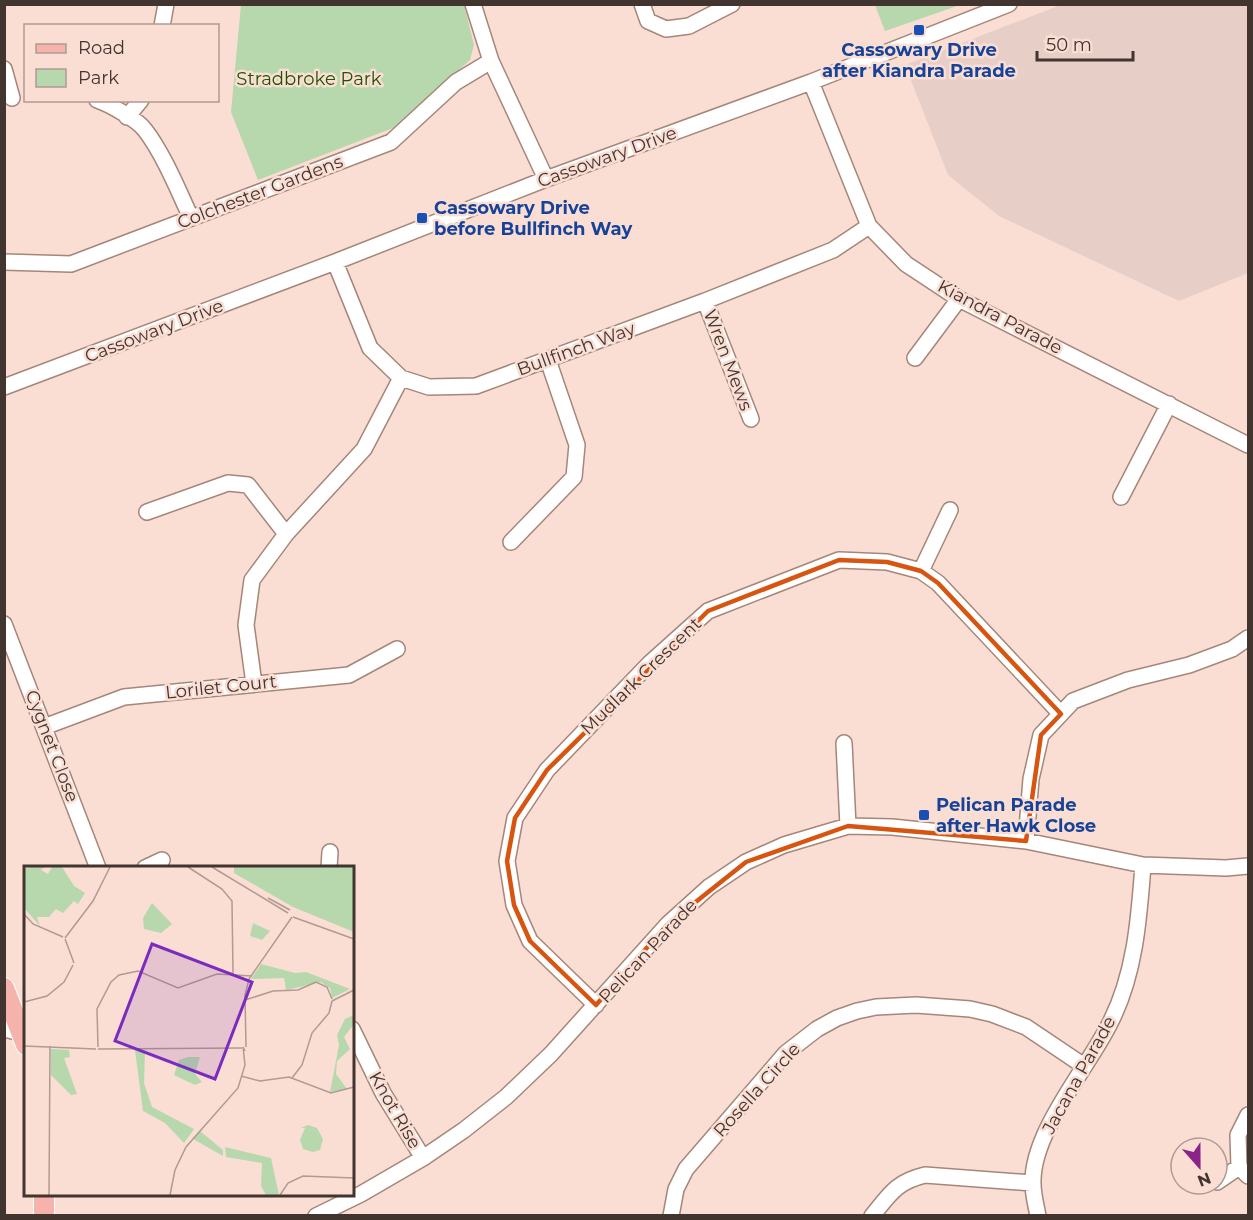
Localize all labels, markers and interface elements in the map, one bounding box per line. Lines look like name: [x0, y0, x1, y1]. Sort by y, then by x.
marker: Cassowary Drive after Kiandra Parade: [912, 23, 926, 37]
legend: [24, 24, 219, 102]
scale bar: [1037, 24, 1133, 62]
text: 50 m: [1046, 34, 1092, 56]
text: Road: [78, 37, 125, 59]
place label: Cassowary Drive after Kiandra Parade: [822, 39, 1016, 82]
text: Park: [78, 67, 119, 89]
park label: Stradbroke Park: [236, 68, 382, 90]
street label: Cassowary Drive: [534, 122, 680, 192]
street label: Colchester Gardens: [174, 150, 346, 234]
place label: Cassowary Drive before Bullfinch Way: [434, 197, 632, 240]
marker: Cassowary Drive before Bullfinch Way: [415, 211, 429, 225]
street label: Kiandra Parade: [934, 275, 1066, 359]
street label: Cassowary Drive: [82, 294, 227, 368]
street label: Wren Mews: [699, 306, 757, 414]
street label: Bullfinch Way: [514, 317, 638, 381]
street label: Mudlark Crescent: [576, 613, 706, 739]
street label: Lorilet Court: [164, 670, 278, 704]
street label: Cygnet Close: [21, 687, 83, 805]
place label: Pelican Parade after Hawk Close: [936, 794, 1096, 837]
marker: Pelican Parade after Hawk Close: [917, 808, 931, 822]
inset map: [24, 866, 354, 1196]
street label: Pelican Parade: [594, 894, 702, 1008]
street label: Jacana Parade: [1037, 1012, 1121, 1139]
street label: Rosella Circle: [709, 1038, 805, 1142]
street label: Knot Rise: [364, 1067, 426, 1153]
north arrow: [1169, 1136, 1229, 1196]
text: N: [1195, 1168, 1214, 1191]

